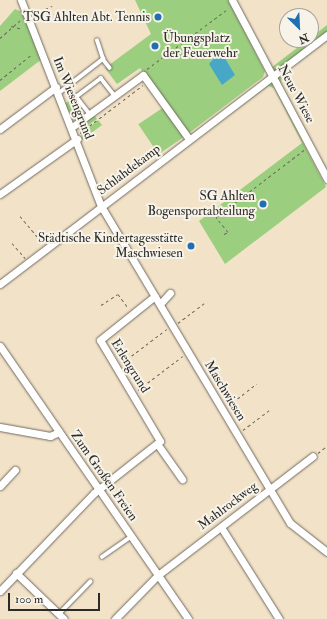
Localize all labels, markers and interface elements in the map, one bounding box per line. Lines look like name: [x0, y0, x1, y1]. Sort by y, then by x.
north arrow: [279, 8, 319, 48]
place label: TSG Ahlten Abt. Tennis: [23, 9, 150, 25]
marker: TSG Ahlten Abt. Tennis: [153, 12, 163, 22]
place label: Übungsplatz der Feuerwehr: [163, 31, 238, 62]
text: N: [297, 31, 311, 46]
marker: Übungsplatz der Feuerwehr: [150, 41, 160, 51]
street label: Im Wiesengrund: [49, 54, 97, 142]
street label: Neue Wiese: [274, 62, 318, 126]
street label: Schlahdekamp: [94, 141, 164, 199]
place label: SG Ahlten Bogensportabteilung: [147, 189, 255, 220]
marker: SG Ahlten Bogensportabteilung: [258, 199, 268, 209]
place label: Städtische Kindertagesstätte Maschwiesen: [38, 231, 183, 262]
marker: Städtische Kindertagesstätte Maschwiesen: [186, 241, 196, 251]
street label: Erlengrund: [107, 336, 153, 396]
street label: Maschwiesen: [201, 358, 249, 424]
street label: Zum Großen Freien: [67, 428, 141, 524]
street label: Mahlrockweg: [195, 479, 261, 533]
scale bar: [10, 585, 102, 611]
text: 100 m: [15, 592, 43, 607]

